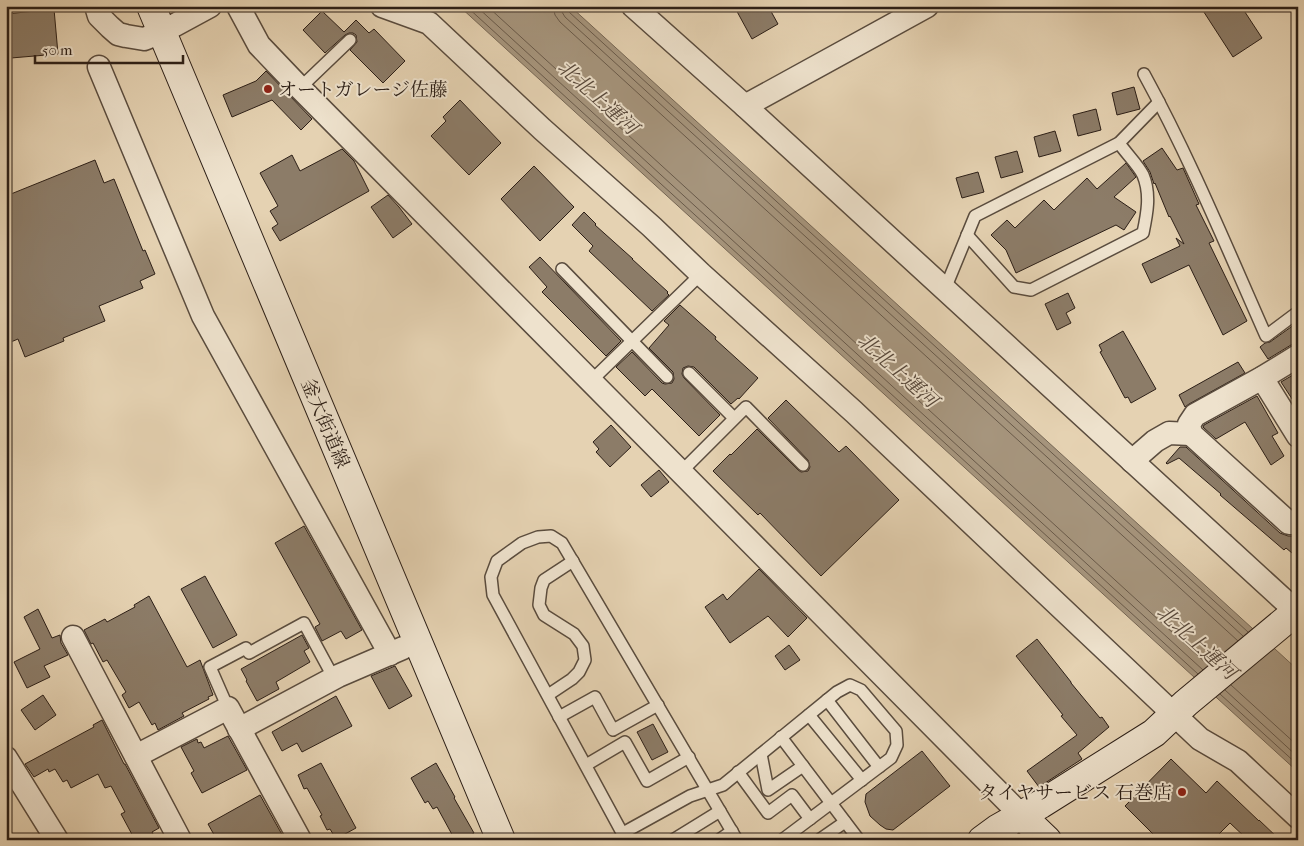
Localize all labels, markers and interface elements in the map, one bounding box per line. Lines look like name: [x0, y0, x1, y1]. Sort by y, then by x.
scale bar: [35, 32, 182, 64]
text: 50 m: [42, 41, 73, 59]
water label: 北北上運河: [553, 55, 645, 141]
place label: オートガレージ佐藤: [278, 79, 448, 101]
marker: オートガレージ佐藤: [262, 83, 274, 95]
water label: 北北上運河: [853, 328, 945, 414]
street label: 釜大街道線: [296, 375, 354, 471]
water label: 北北上運河: [1152, 600, 1244, 686]
place label: タイヤサービス 石巻店: [978, 782, 1172, 804]
marker: タイヤサービス 石巻店: [1176, 786, 1188, 798]

